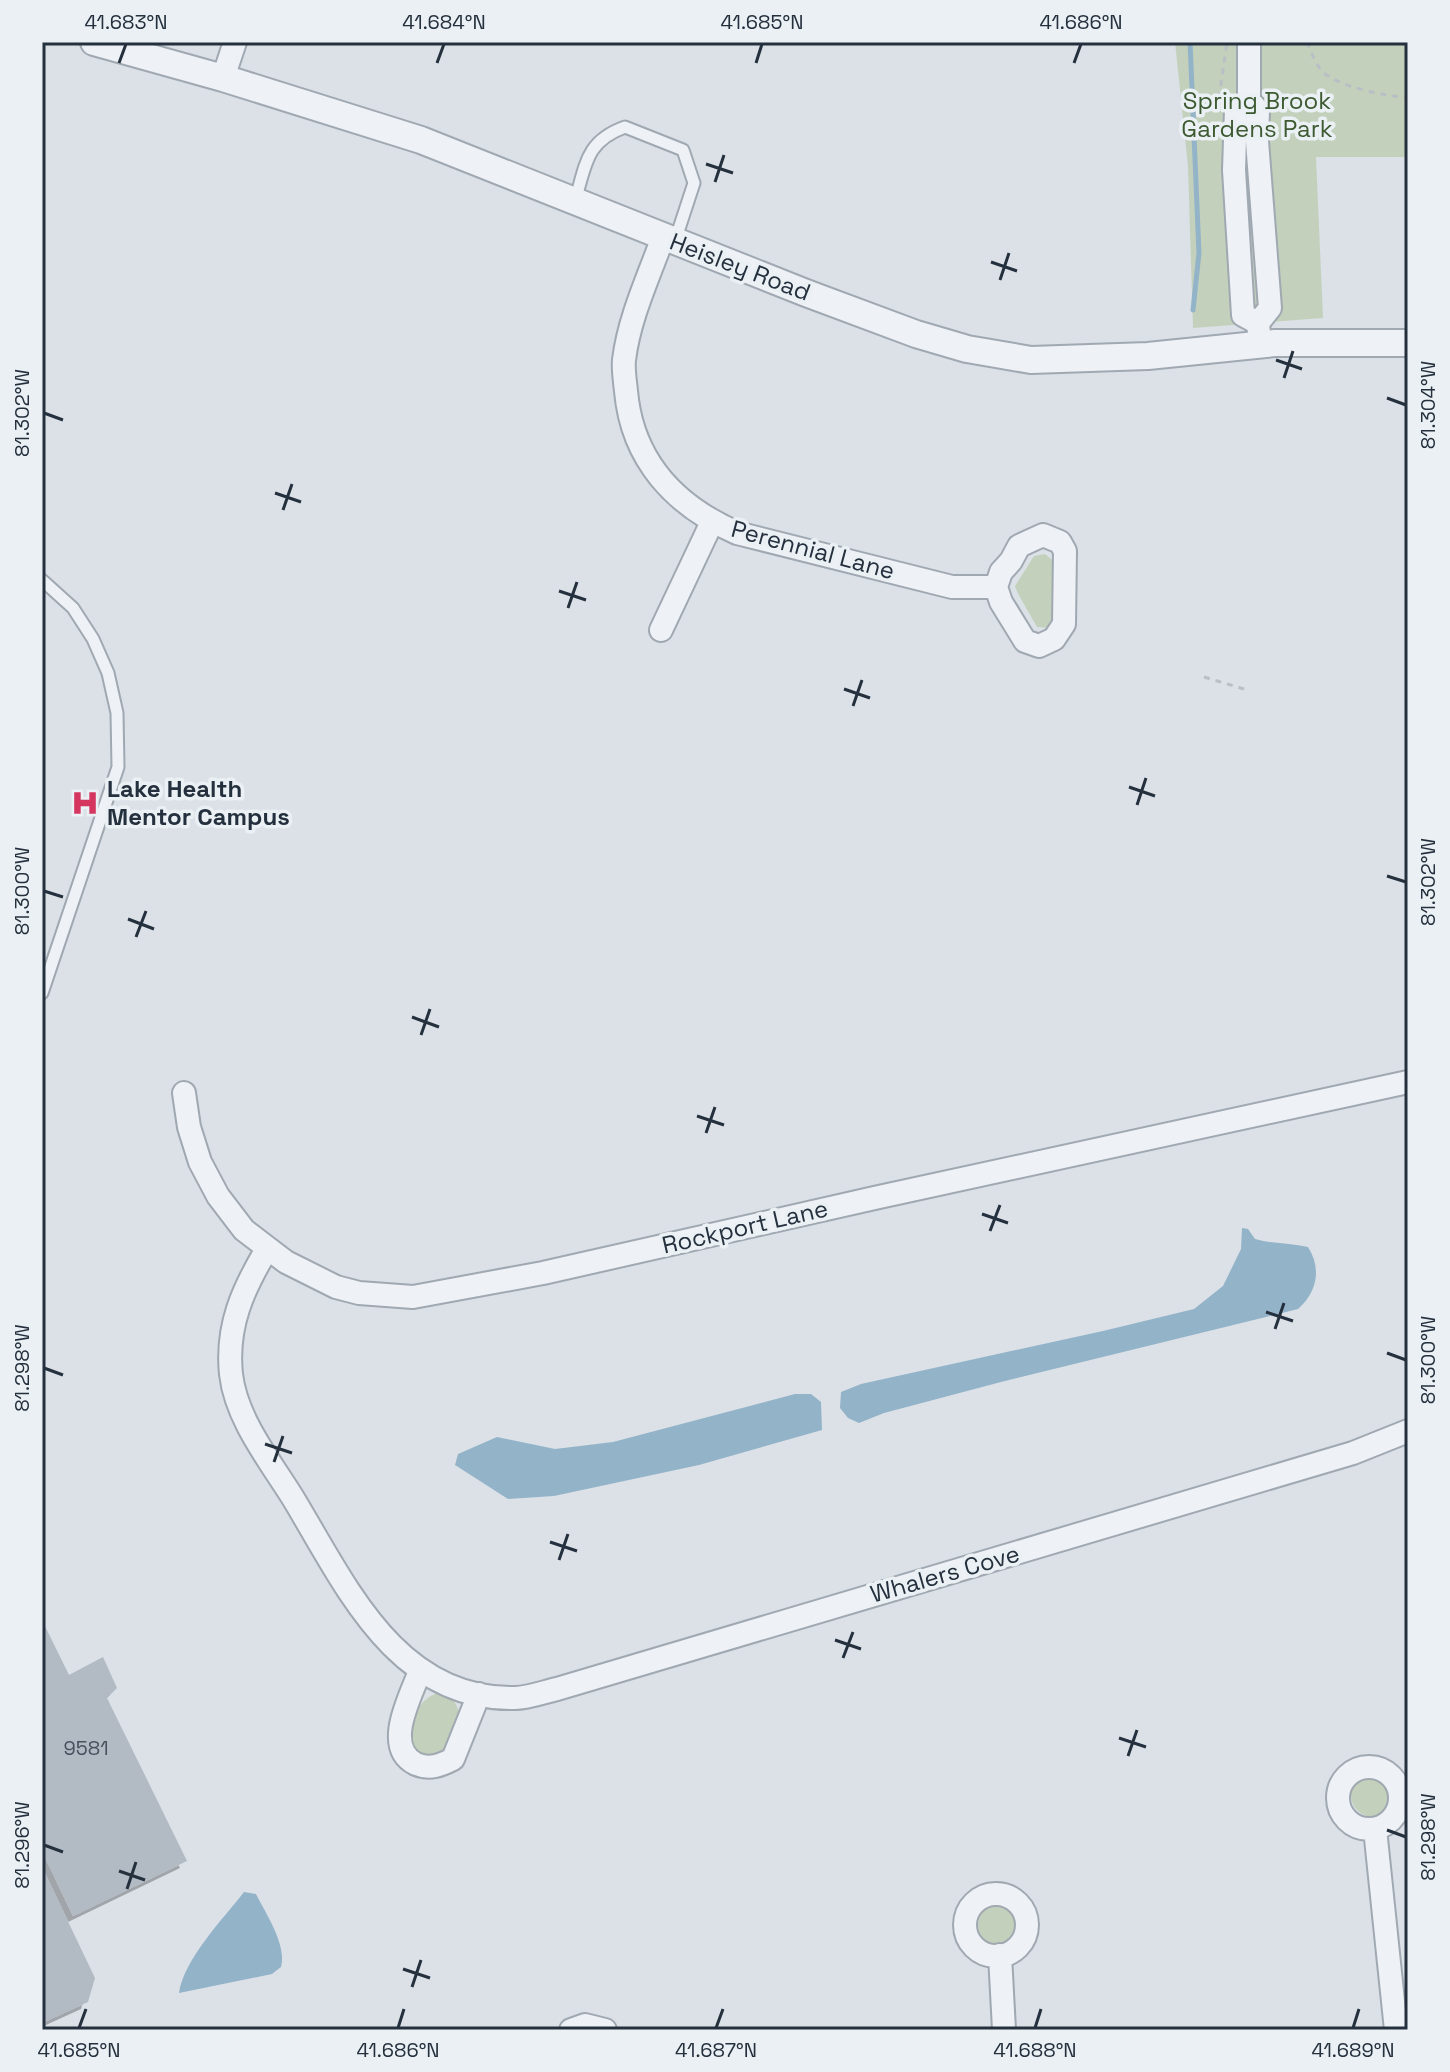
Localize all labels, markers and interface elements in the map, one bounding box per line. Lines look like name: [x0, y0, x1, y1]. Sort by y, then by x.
text: 41.683°N: [85, 9, 167, 35]
text: 41.684°N: [402, 9, 486, 35]
text: 41.685°N: [721, 9, 803, 35]
text: 41.686°N: [1039, 9, 1123, 35]
park label: Spring Brook Gardens Park: [1181, 85, 1333, 144]
street label: Heisley Road: [665, 225, 815, 308]
text: 81.304°W: [1415, 361, 1441, 449]
text: 81.302°W: [9, 369, 35, 457]
street label: Perennial Lane: [728, 513, 898, 586]
place label: Lake Health Mentor Campus: [107, 773, 290, 832]
hospital icon: Lake Health Mentor Campus: [70, 788, 100, 818]
text: 81.302°W: [1415, 838, 1441, 926]
text: 81.300°W: [9, 847, 35, 935]
street label: Rockport Lane: [659, 1192, 831, 1261]
text: 81.300°W: [1415, 1316, 1441, 1404]
text: 81.298°W: [9, 1324, 35, 1412]
street label: Whalers Cove: [867, 1537, 1023, 1610]
house number: 9581: [63, 1735, 109, 1761]
text: 81.298°W: [1415, 1793, 1441, 1881]
text: 81.296°W: [9, 1801, 35, 1889]
text: 41.685°N: [38, 2037, 120, 2063]
text: 41.686°N: [356, 2037, 440, 2063]
text: 41.687°N: [675, 2037, 757, 2063]
text: 41.688°N: [993, 2037, 1077, 2063]
text: 41.689°N: [1311, 2037, 1395, 2063]

